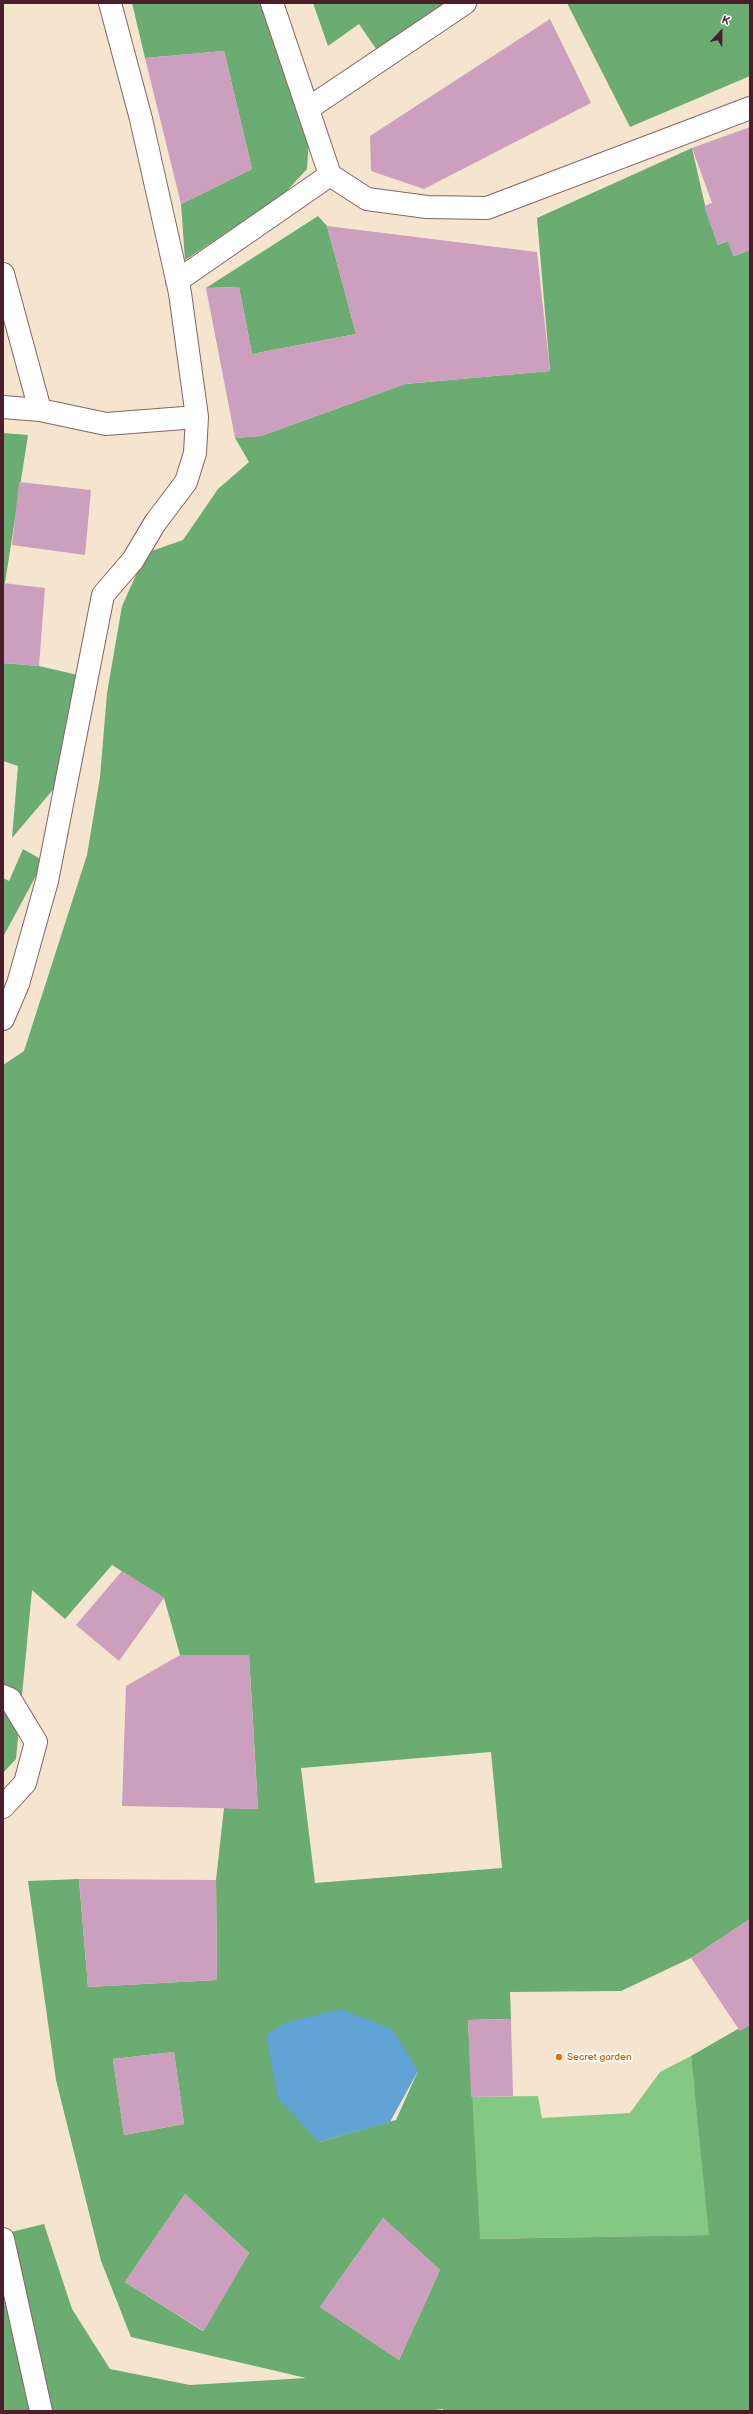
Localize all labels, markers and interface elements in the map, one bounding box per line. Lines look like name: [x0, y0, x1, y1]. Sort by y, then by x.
north arrow: [701, 12, 741, 52]
text: K: [720, 13, 732, 28]
place label: Secret garden: [567, 2051, 632, 2063]
marker: Secret garden: [554, 2052, 564, 2062]

